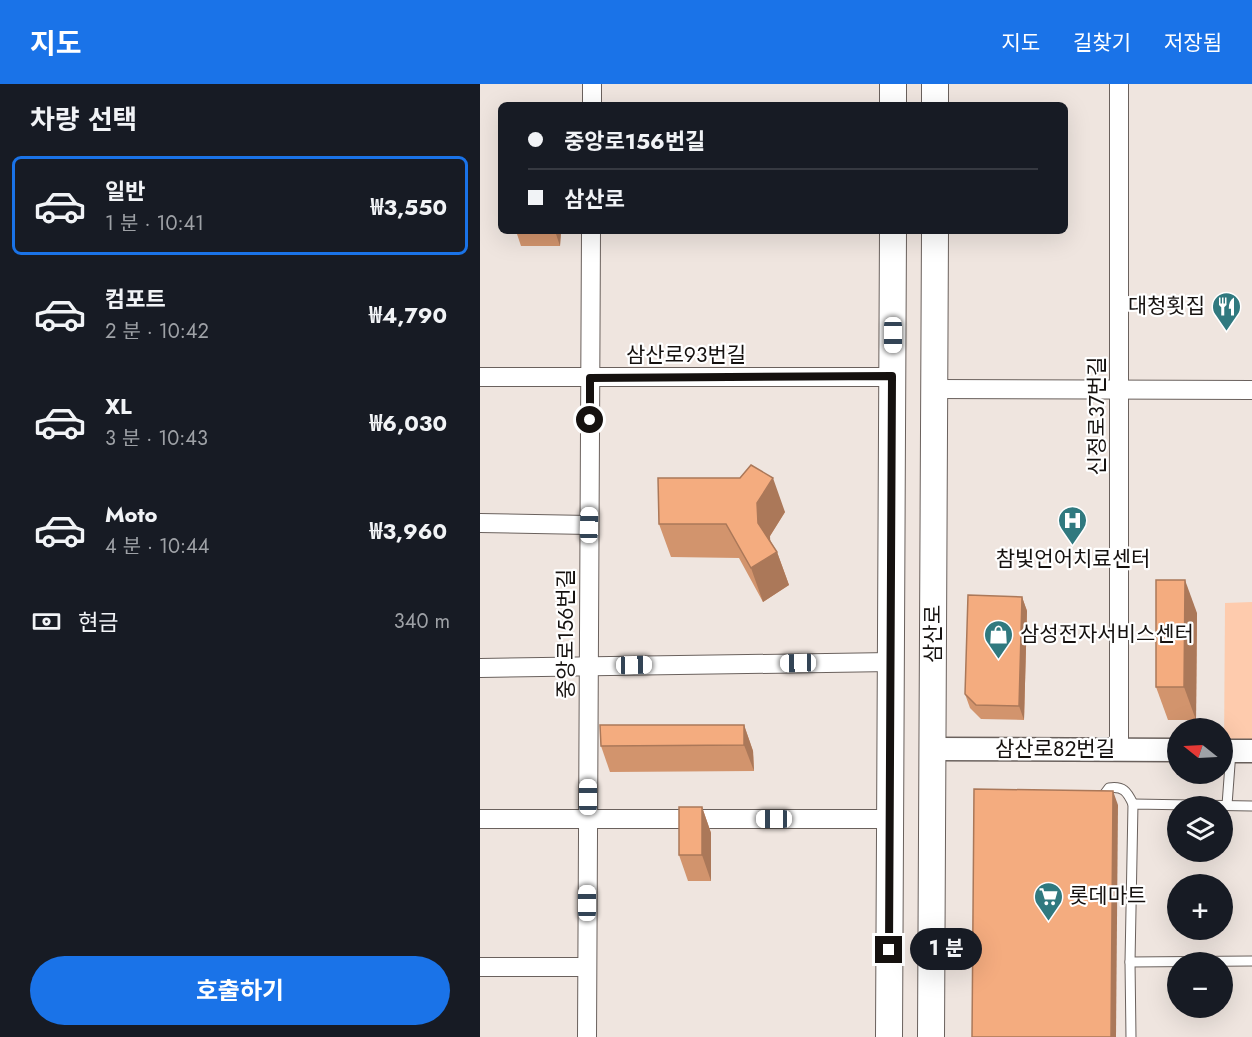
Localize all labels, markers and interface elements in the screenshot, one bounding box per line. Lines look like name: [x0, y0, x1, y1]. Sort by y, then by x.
text: 지도: [30, 23, 82, 64]
text: 지도: [1001, 28, 1040, 58]
text: 길찾기: [1073, 28, 1131, 58]
text: 저장됨: [1164, 28, 1222, 58]
text: 차량 선택: [30, 100, 137, 139]
text: 중앙로156번길: [564, 125, 705, 157]
text: 일반: [105, 175, 145, 207]
icon: car: [33, 179, 87, 233]
text: 삼산로: [564, 183, 625, 215]
text: ₩3,550: [371, 191, 447, 223]
text: 1 분 · 10:41: [105, 209, 204, 238]
text: 컴포트: [105, 283, 166, 315]
icon: car: [33, 287, 87, 341]
restaurant icon: 대청횟집: [1210, 290, 1242, 332]
place label: 대청횟집: [1128, 291, 1205, 321]
text: ₩4,790: [369, 299, 447, 331]
text: 2 분 · 10:42: [105, 317, 209, 346]
car: [884, 317, 902, 353]
street label: 삼산로93번길: [626, 340, 746, 370]
street label: 신정로37번길: [1082, 357, 1112, 475]
text: XL: [105, 390, 132, 422]
icon: car: [33, 395, 87, 449]
route start: [576, 406, 603, 433]
text: ₩6,030: [369, 407, 447, 439]
text: 3 분 · 10:43: [105, 424, 208, 453]
text: Moto: [105, 498, 158, 530]
icon: car: [33, 503, 87, 557]
hospital icon: 참빛언어치료센터: [1057, 504, 1089, 546]
car: [580, 507, 598, 543]
text: ₩3,960: [370, 515, 447, 547]
text: 4 분 · 10:44: [105, 532, 209, 561]
place label: 참빛언어치료센터: [996, 544, 1150, 574]
street label: 중앙로156번길: [551, 569, 581, 699]
icon: cash: [30, 605, 63, 638]
street label: 삼산로: [918, 605, 948, 663]
text: 현금: [78, 606, 118, 638]
text: 340 m: [394, 607, 450, 636]
shop icon: 삼성전자서비스센터: [983, 618, 1015, 660]
place label: 삼성전자서비스센터: [1020, 619, 1194, 649]
car: [780, 654, 816, 672]
car: [616, 656, 652, 674]
north arrow: [1167, 718, 1233, 784]
map controls: [1167, 718, 1233, 1018]
street label: 삼산로82번길: [995, 734, 1115, 764]
car: [579, 779, 597, 815]
button: layers: [1167, 796, 1233, 862]
car: [756, 810, 792, 828]
button: +: [1167, 874, 1233, 940]
supermarket icon: 롯데마트: [1032, 880, 1064, 922]
place label: 롯데마트: [1069, 881, 1146, 911]
car: [578, 885, 596, 921]
callout: 1 분: [910, 929, 982, 971]
text: 1 분: [929, 934, 963, 963]
route end: [875, 936, 902, 963]
button: −: [1167, 952, 1233, 1018]
button: 호출하기: [30, 956, 450, 1025]

